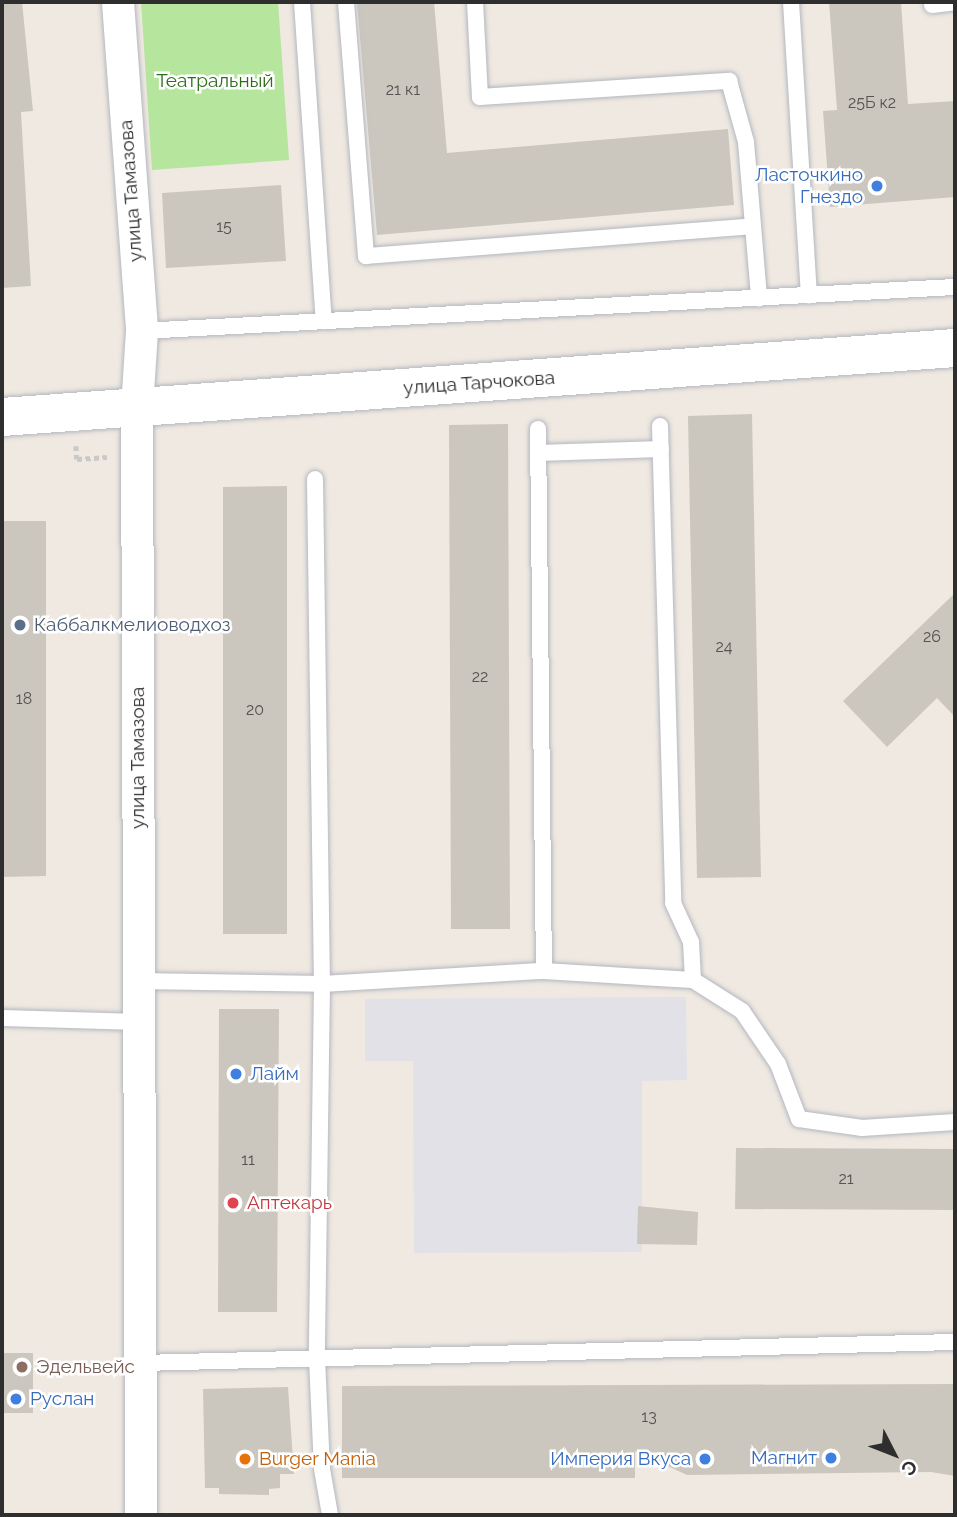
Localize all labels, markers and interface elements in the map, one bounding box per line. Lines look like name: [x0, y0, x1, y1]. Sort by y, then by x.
park label: Театральный: [156, 70, 274, 92]
house number: 21 к1: [386, 80, 420, 100]
house number: 25Б к2: [848, 93, 896, 113]
street label: улица Тамазова: [115, 119, 147, 263]
place label: Ласточкино Гнездо: [755, 164, 863, 208]
marker: Ласточкино Гнездо: [869, 178, 885, 194]
house number: 15: [216, 217, 232, 237]
street label: улица Тарчокова: [402, 366, 556, 400]
place label: Каббалкмелиоводхоз: [34, 614, 231, 636]
marker: Каббалкмелиоводхоз: [12, 617, 28, 633]
house number: 26: [923, 627, 941, 647]
house number: 24: [715, 637, 733, 657]
house number: 22: [472, 667, 488, 687]
street label: улица Тамазова: [127, 687, 149, 829]
house number: 18: [16, 689, 32, 709]
house number: 20: [246, 700, 264, 720]
place label: Лайм: [250, 1063, 299, 1085]
marker: Лайм: [228, 1066, 244, 1082]
house number: 11: [241, 1150, 255, 1170]
house number: 21: [838, 1169, 854, 1189]
place label: Аптекарь: [247, 1192, 332, 1214]
marker: Аптекарь: [225, 1195, 241, 1211]
place label: Эдельвейс: [36, 1356, 135, 1378]
marker: Эдельвейс: [14, 1359, 30, 1375]
place label: Руслан: [30, 1388, 94, 1410]
marker: Руслан: [8, 1391, 24, 1407]
house number: 13: [641, 1407, 657, 1427]
north arrow: [859, 1419, 929, 1489]
place label: Магнит: [751, 1447, 817, 1469]
place label: Burger Mania: [259, 1448, 376, 1470]
place label: Империя Вкуса: [550, 1448, 691, 1470]
marker: Магнит: [823, 1450, 839, 1466]
marker: Burger Mania: [237, 1451, 253, 1467]
marker: Империя Вкуса: [697, 1451, 713, 1467]
text: С: [897, 1456, 922, 1480]

